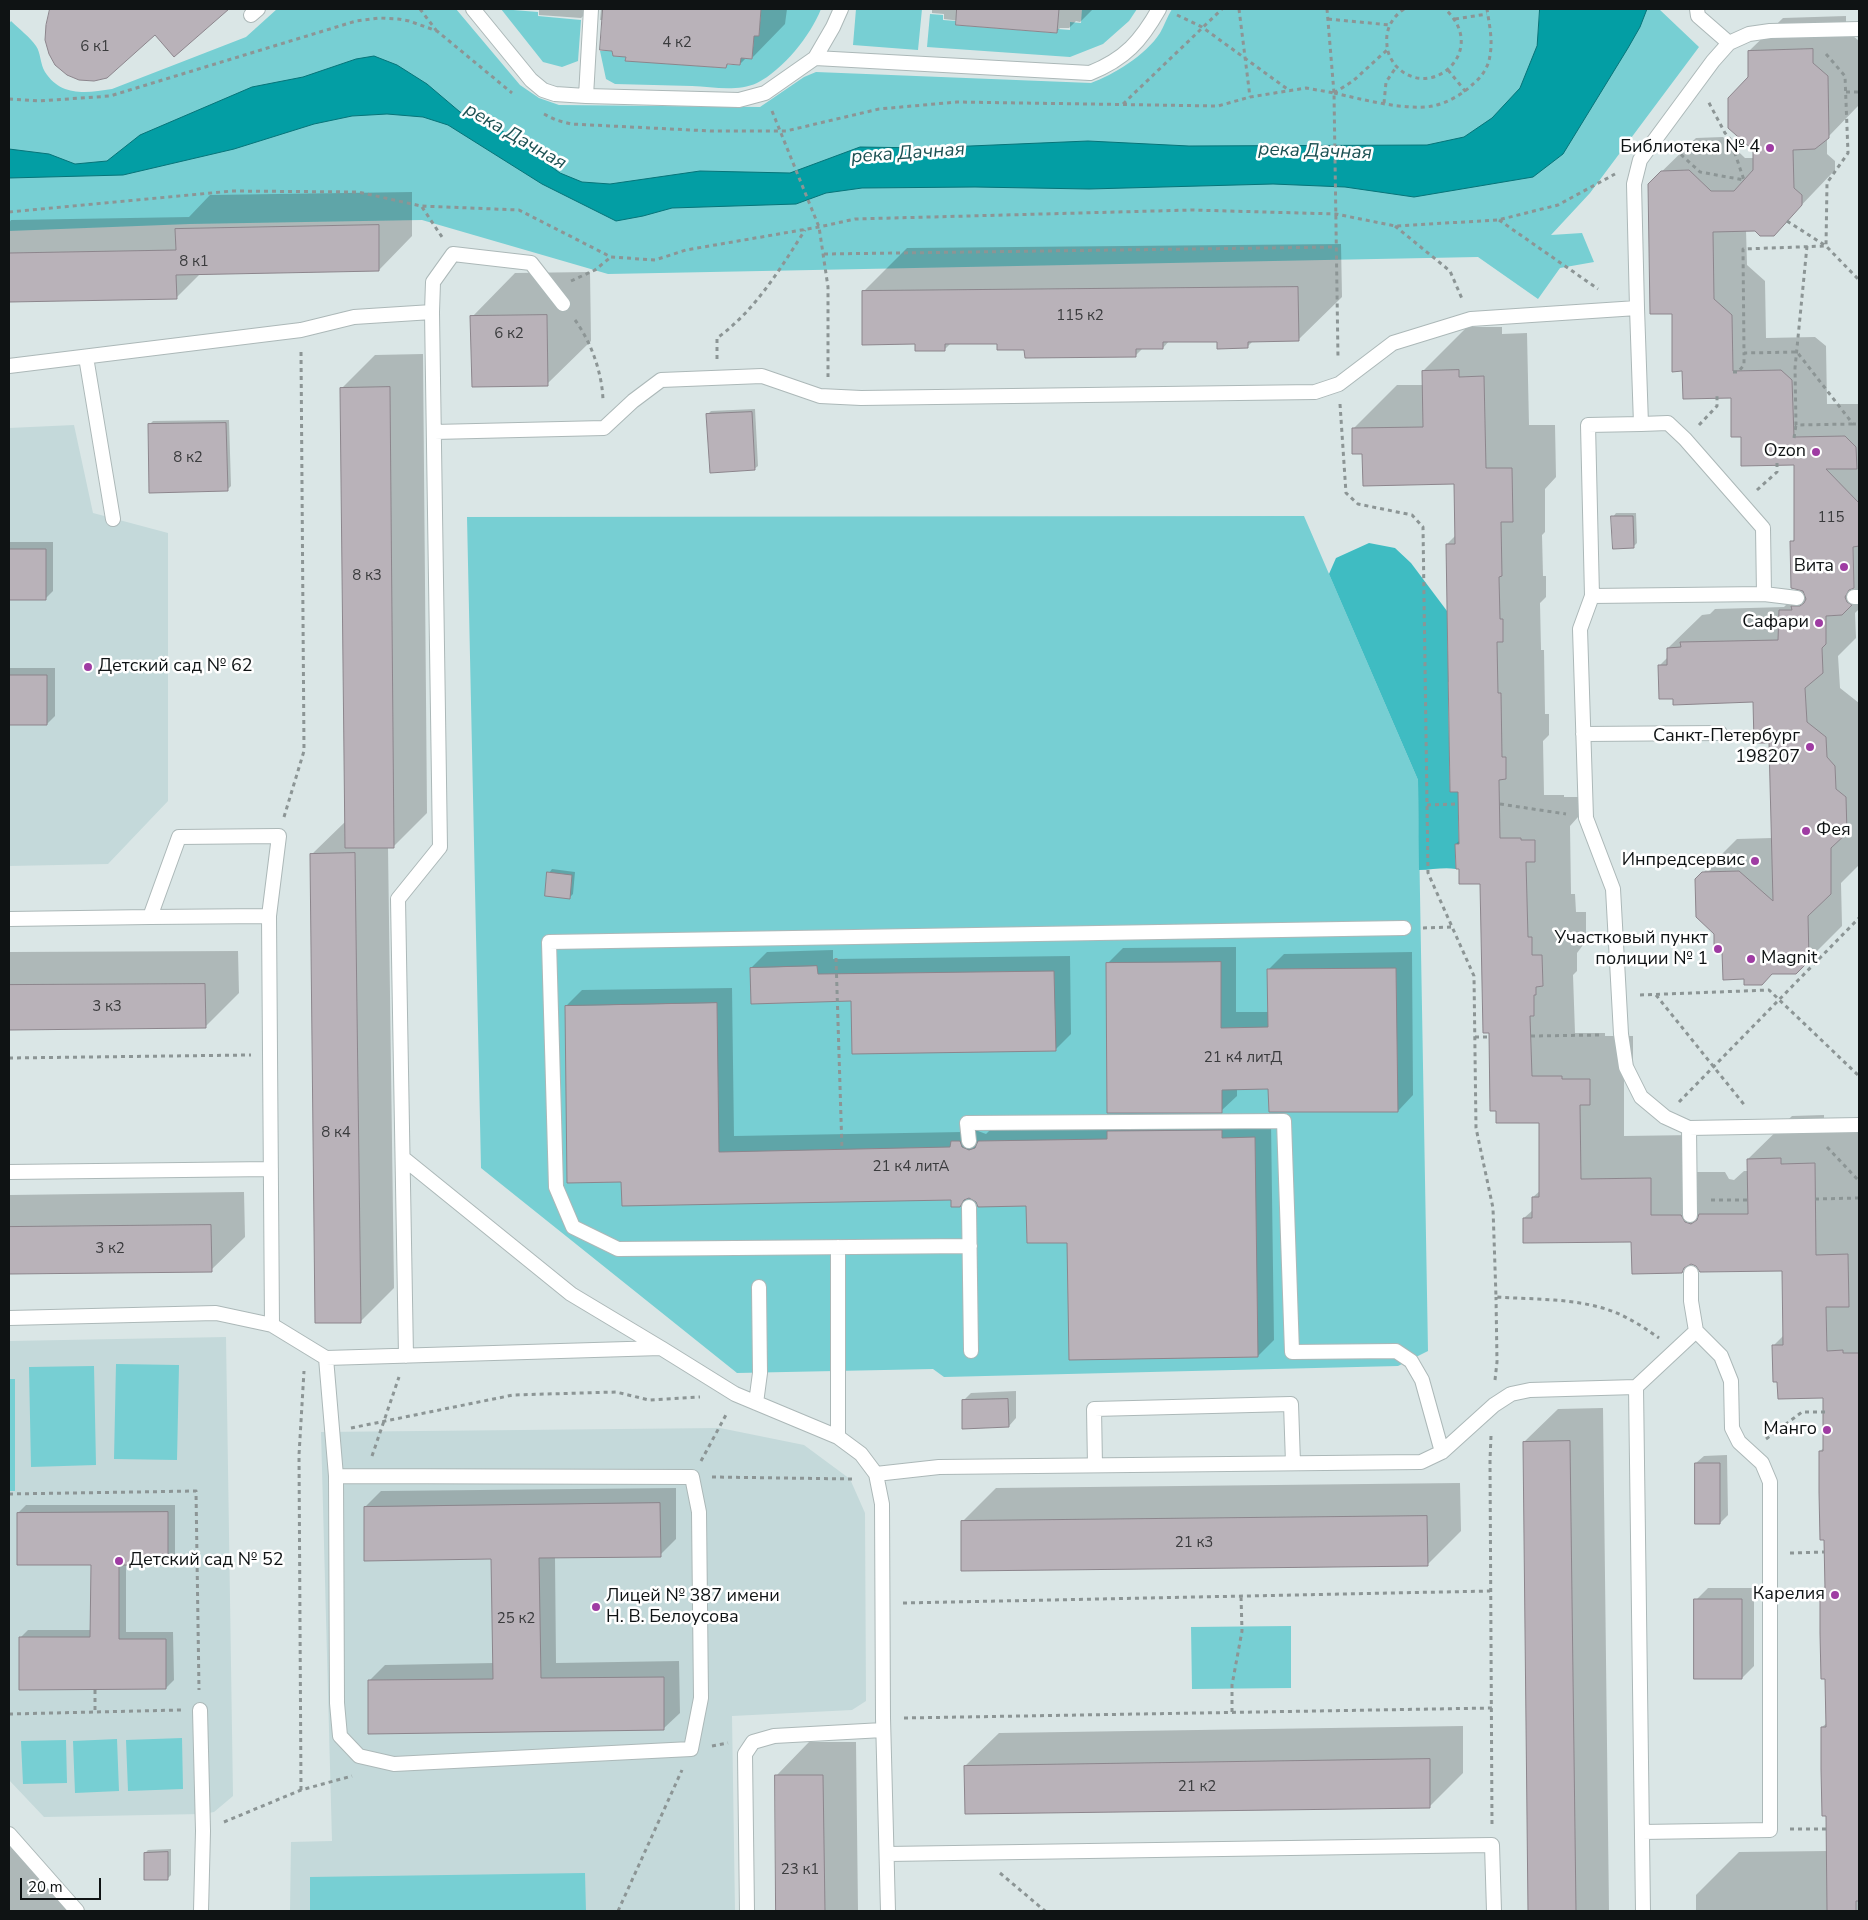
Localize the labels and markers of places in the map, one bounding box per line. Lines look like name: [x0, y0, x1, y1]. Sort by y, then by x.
place label: Библиотека № 4: [1620, 137, 1760, 159]
marker: Библиотека № 4: [1764, 142, 1776, 154]
place label: Ozon: [1764, 441, 1806, 463]
marker: Ozon: [1810, 446, 1822, 458]
place label: Вита: [1794, 556, 1834, 578]
marker: Вита: [1838, 561, 1850, 573]
place label: Сафари: [1742, 612, 1809, 634]
marker: Сафари: [1813, 617, 1825, 629]
place label: Детский сад № 62: [98, 656, 252, 678]
marker: Детский сад № 62: [82, 661, 94, 673]
place label: Санкт-Петербург 198207: [1653, 726, 1800, 769]
marker: Санкт-Петербург 198207: [1804, 741, 1816, 753]
place label: Фея: [1816, 820, 1851, 842]
marker: Фея: [1800, 825, 1812, 837]
place label: Инпредсервис: [1622, 850, 1745, 872]
marker: Инпредсервис: [1749, 855, 1761, 867]
place label: Участковый пункт полиции № 1: [1555, 928, 1708, 971]
marker: Участковый пункт полиции № 1: [1712, 943, 1724, 955]
place label: Magnit: [1761, 948, 1817, 970]
marker: Magnit: [1745, 953, 1757, 965]
place label: Манго: [1763, 1419, 1817, 1441]
marker: Манго: [1821, 1424, 1833, 1436]
place label: Детский сад № 52: [129, 1550, 283, 1572]
marker: Детский сад № 52: [113, 1555, 125, 1567]
place label: Карелия: [1753, 1584, 1825, 1606]
place label: Лицей № 387 имени Н. В. Белоусова: [606, 1586, 780, 1628]
marker: Карелия: [1829, 1589, 1841, 1601]
marker: Лицей № 387 имени Н. В. Белоусова: [590, 1601, 602, 1613]

